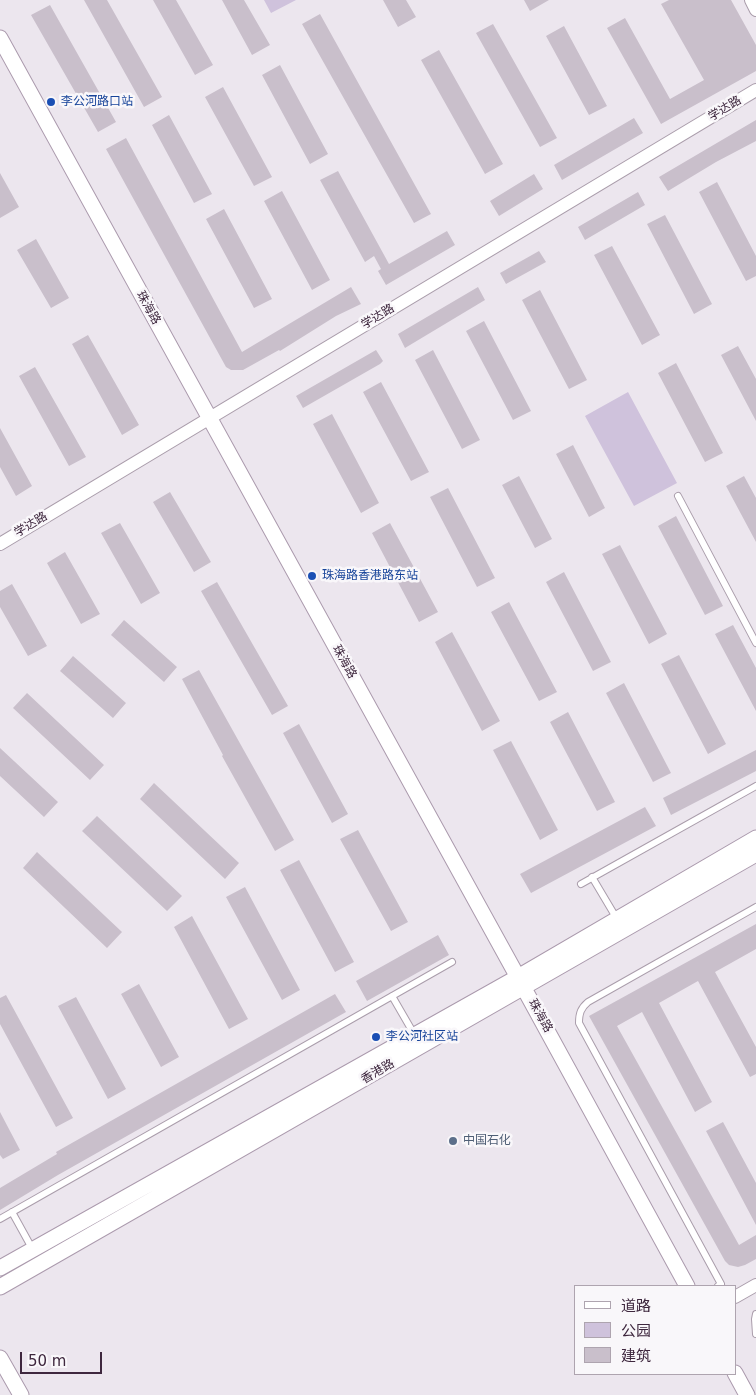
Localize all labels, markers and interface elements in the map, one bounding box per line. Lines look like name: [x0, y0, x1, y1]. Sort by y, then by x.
street label: 学达路: [706, 94, 744, 124]
place label: 李公河路口站: [61, 95, 133, 109]
marker: 李公河路口站: [45, 96, 57, 108]
street label: 珠海路: [133, 289, 163, 327]
street label: 学达路: [359, 302, 397, 332]
street label: 学达路: [12, 510, 50, 540]
place label: 珠海路香港路东站: [322, 569, 418, 583]
marker: 珠海路香港路东站: [306, 570, 318, 582]
street label: 珠海路: [329, 643, 359, 681]
street label: 珠海路: [525, 997, 555, 1035]
place label: 李公河社区站: [386, 1030, 458, 1044]
marker: 李公河社区站: [370, 1031, 382, 1043]
street label: 香港路: [359, 1057, 397, 1087]
place label: 中国石化: [463, 1134, 511, 1148]
marker: 中国石化: [447, 1135, 459, 1147]
legend: [574, 1285, 736, 1375]
text: 道路: [621, 1297, 651, 1315]
text: 公园: [621, 1322, 651, 1340]
scale bar: [22, 1342, 105, 1374]
text: 建筑: [621, 1347, 651, 1365]
text: 50 m: [28, 1352, 66, 1370]

